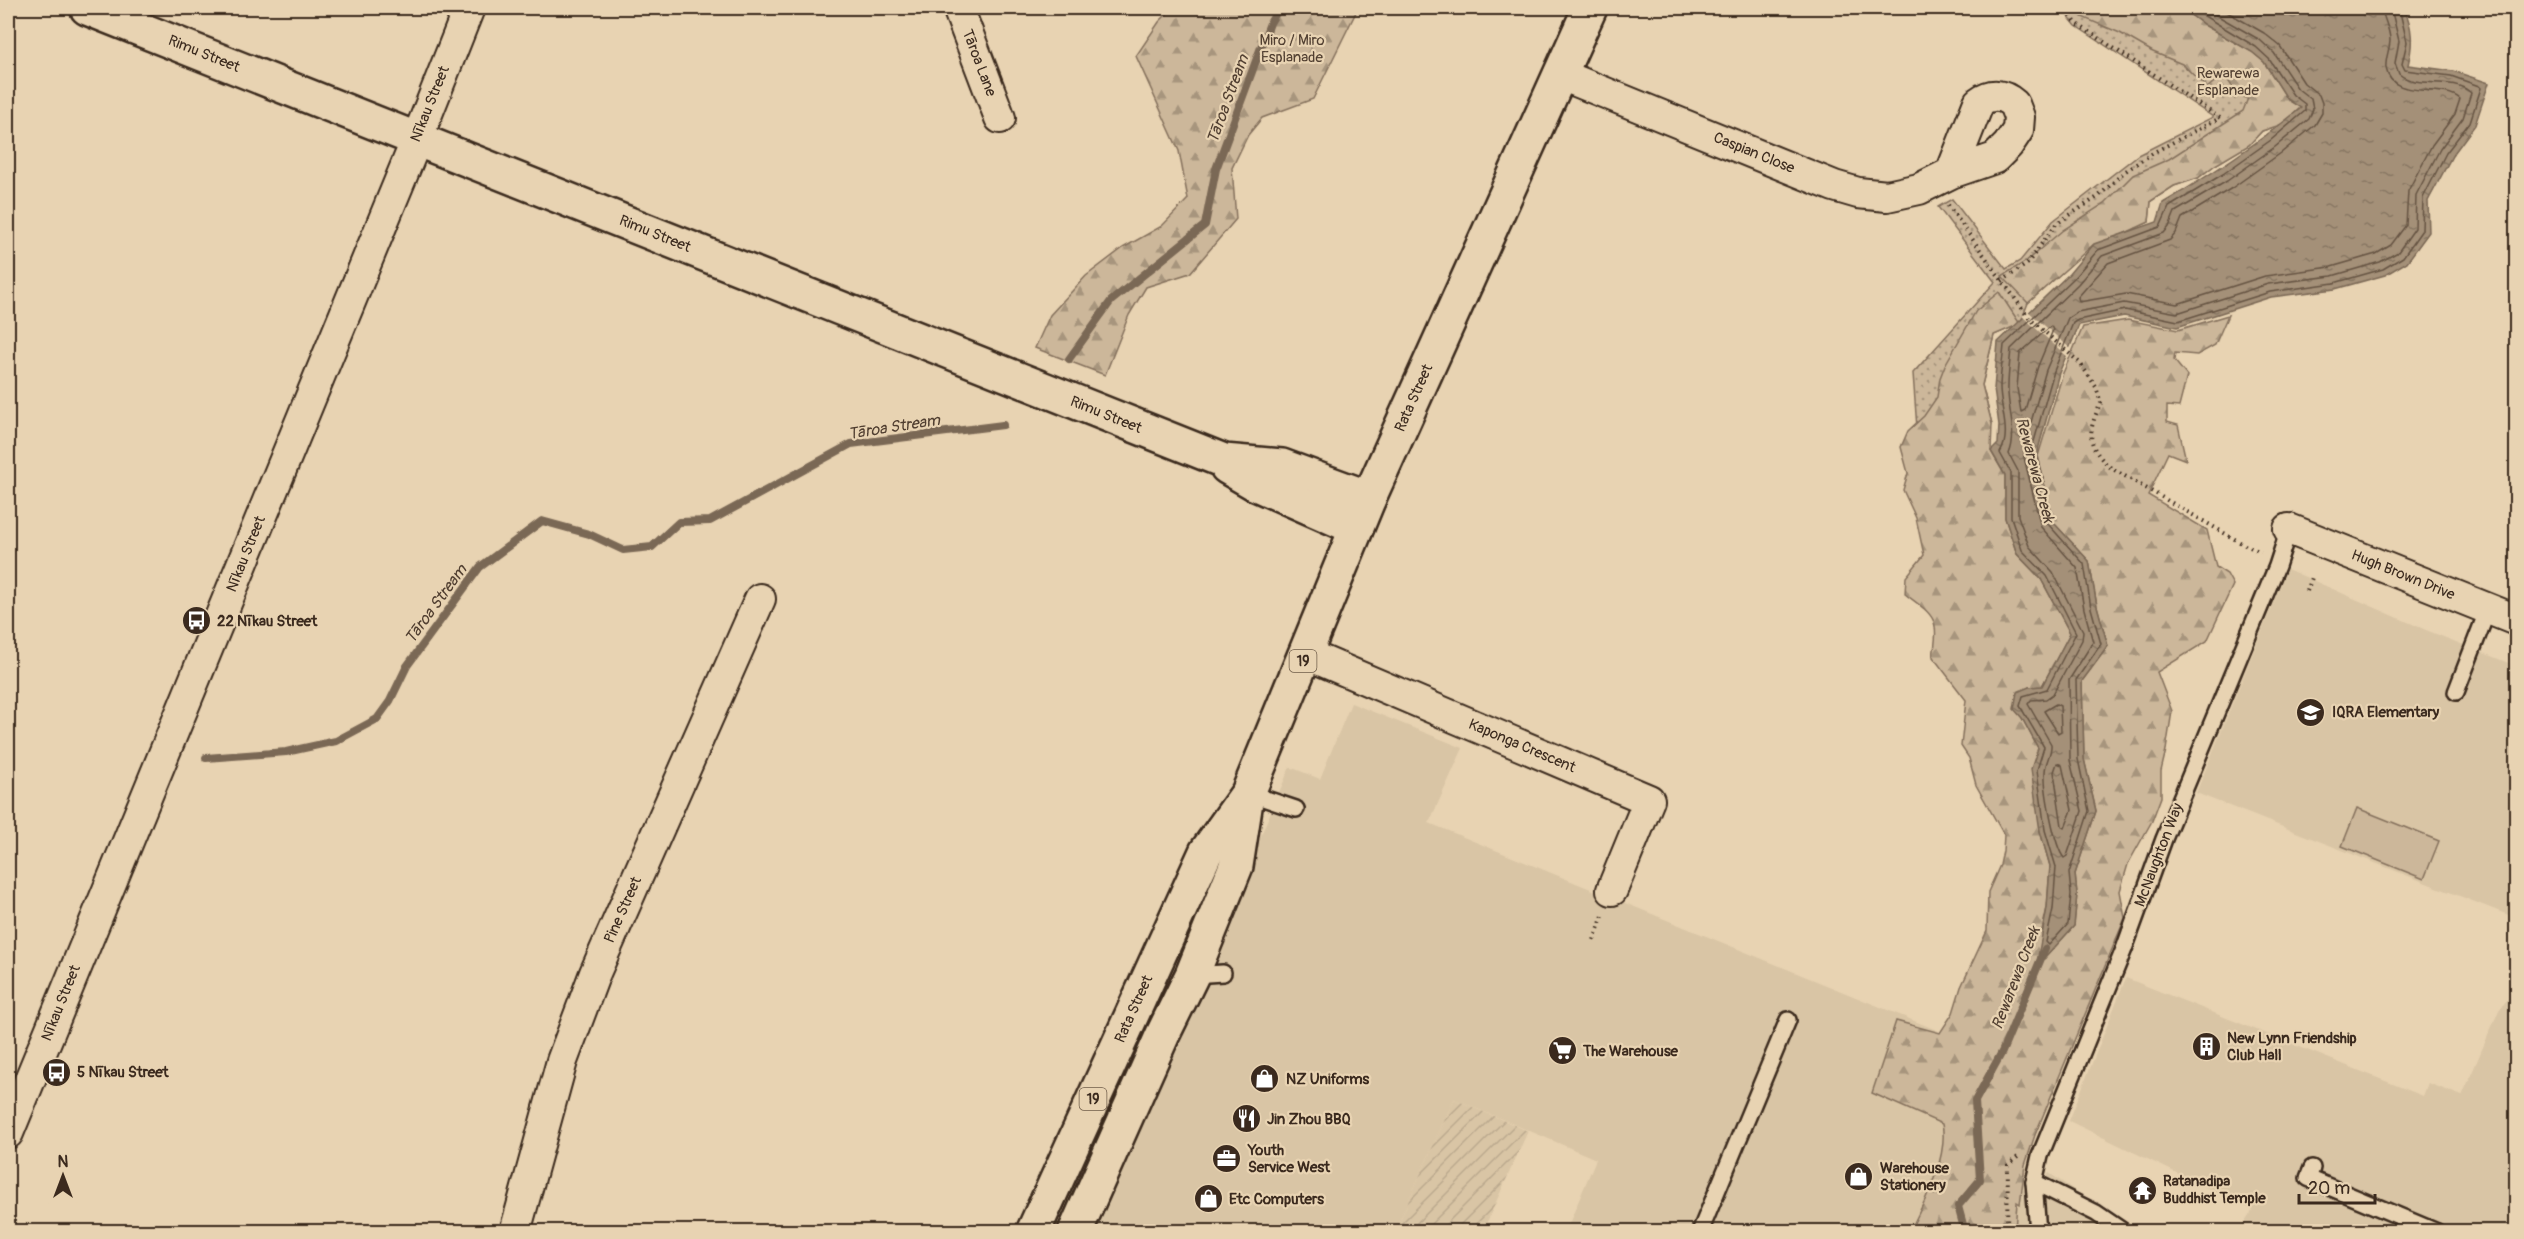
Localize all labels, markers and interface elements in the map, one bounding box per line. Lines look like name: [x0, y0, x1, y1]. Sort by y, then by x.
street label: Tāroa Lane: [958, 27, 1001, 100]
street label: Rimu Street: [165, 31, 244, 77]
park label: Miro / Miro Esplanade: [1259, 31, 1325, 67]
water label: Tāroa Stream: [1203, 51, 1254, 146]
street label: Nīkau Street: [406, 62, 454, 145]
park label: Rewarewa Esplanade: [2197, 64, 2260, 100]
street label: Caspian Close: [1711, 128, 1798, 178]
street label: Rimu Street: [616, 211, 695, 257]
street label: Rata Street: [1391, 360, 1438, 435]
street label: Rimu Street: [1067, 392, 1146, 438]
water label: Tāroa Stream: [847, 410, 942, 444]
water label: Rewarewa Creek: [2011, 415, 2059, 526]
street label: Nīkau Street: [222, 512, 270, 595]
street label: Hugh Brown Drive: [2348, 546, 2458, 605]
water label: Tāroa Stream: [401, 560, 472, 647]
bus stop icon: 22 Nīkau Street: [180, 605, 212, 637]
place label: 22 Nīkau Street: [217, 612, 318, 631]
road number: 19: [1290, 650, 1316, 672]
school or university icon: IQRA Elementary: [2295, 696, 2327, 728]
place label: IQRA Elementary: [2332, 703, 2440, 722]
street label: Kaponga Crescent: [1465, 715, 1579, 778]
street label: McNaughton Way: [2131, 800, 2188, 909]
street label: Pine Street: [600, 873, 646, 946]
water label: Rewarewa Creek: [1987, 923, 2045, 1032]
street label: Nīkau Street: [37, 961, 85, 1044]
street label: Rata Street: [1111, 971, 1158, 1046]
place label: New Lynn Friendship Club Hall: [2227, 1029, 2357, 1065]
building icon: New Lynn Friendship Club Hall: [2190, 1031, 2222, 1063]
supermarket icon: The Warehouse: [1546, 1035, 1578, 1067]
place label: The Warehouse: [1582, 1042, 1679, 1061]
bus stop icon: 5 Nīkau Street: [40, 1056, 72, 1088]
place label: 5 Nīkau Street: [77, 1063, 170, 1082]
shop icon: NZ Uniforms: [1249, 1063, 1281, 1095]
place label: NZ Uniforms: [1286, 1070, 1369, 1089]
road number: 19: [1080, 1088, 1106, 1110]
restaurant icon: Jin Zhou BBQ: [1230, 1103, 1262, 1135]
place label: Jin Zhou BBQ: [1267, 1110, 1351, 1129]
place label: Youth Service West: [1247, 1141, 1331, 1177]
office icon: Youth Service West: [1211, 1143, 1243, 1175]
north arrow: [33, 1146, 93, 1206]
text: N: [58, 1152, 69, 1172]
place label: Warehouse Stationery: [1880, 1159, 1950, 1195]
shop icon: Warehouse Stationery: [1843, 1161, 1875, 1193]
scale bar: [2299, 1167, 2376, 1205]
place label: Ratanadipa Buddhist Temple: [2163, 1172, 2266, 1208]
temple icon: Ratanadipa Buddhist Temple: [2126, 1174, 2158, 1206]
text: 20 m: [2308, 1177, 2350, 1200]
shop icon: Etc Computers: [1192, 1183, 1224, 1215]
place label: Etc Computers: [1229, 1190, 1324, 1209]

